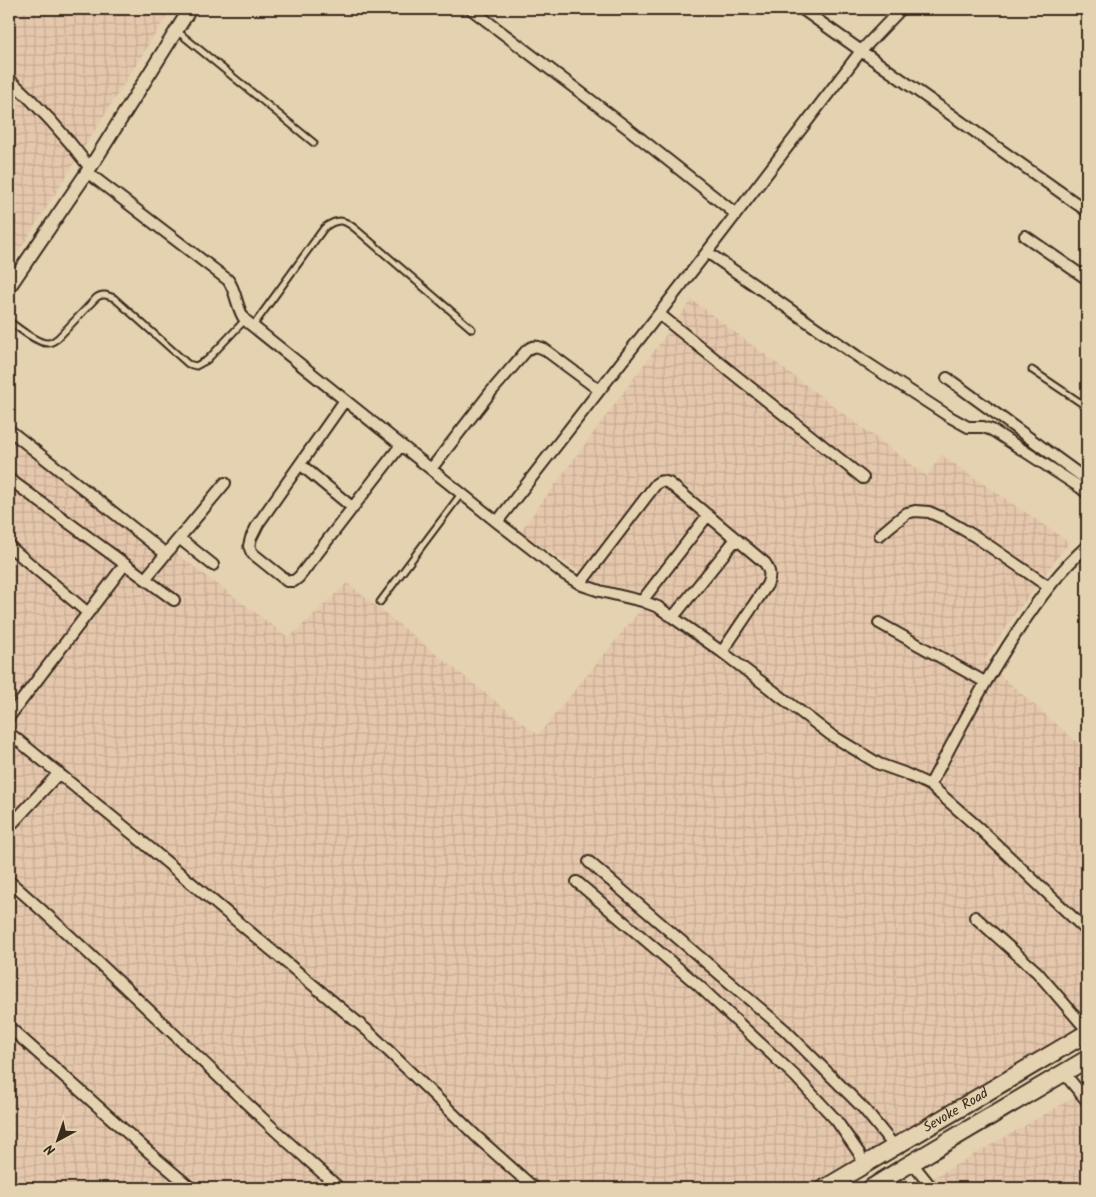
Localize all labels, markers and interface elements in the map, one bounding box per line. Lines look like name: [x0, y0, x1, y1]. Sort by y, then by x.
street label: Sevoke Road: [919, 1082, 994, 1139]
north arrow: [32, 1114, 82, 1164]
text: N: [40, 1138, 61, 1160]

